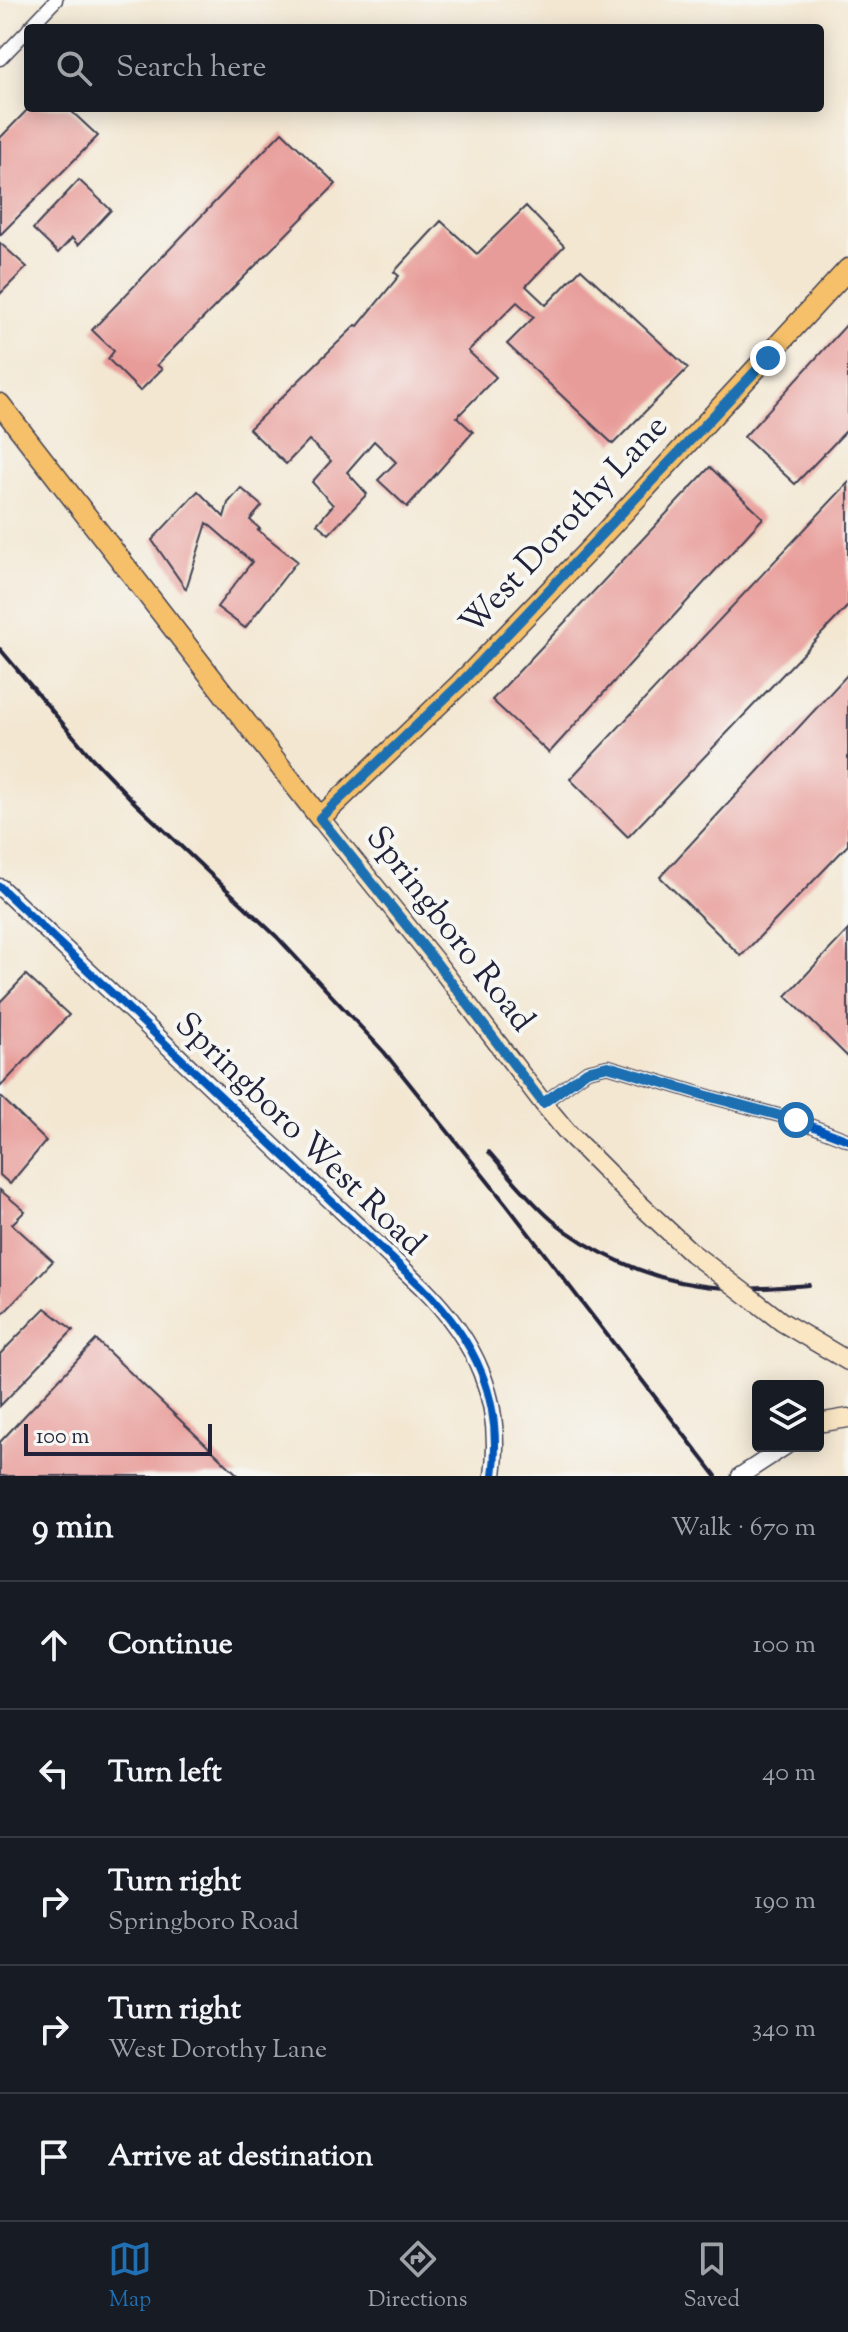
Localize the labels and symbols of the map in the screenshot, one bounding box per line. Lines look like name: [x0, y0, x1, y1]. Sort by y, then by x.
route end: [750, 340, 786, 376]
street label: West Dorothy Lane: [449, 405, 681, 647]
street label: Springboro Road: [353, 817, 545, 1043]
street label: Springboro West Road: [162, 1002, 436, 1268]
route start: [778, 1102, 814, 1138]
scale bar: [24, 1420, 212, 1456]

